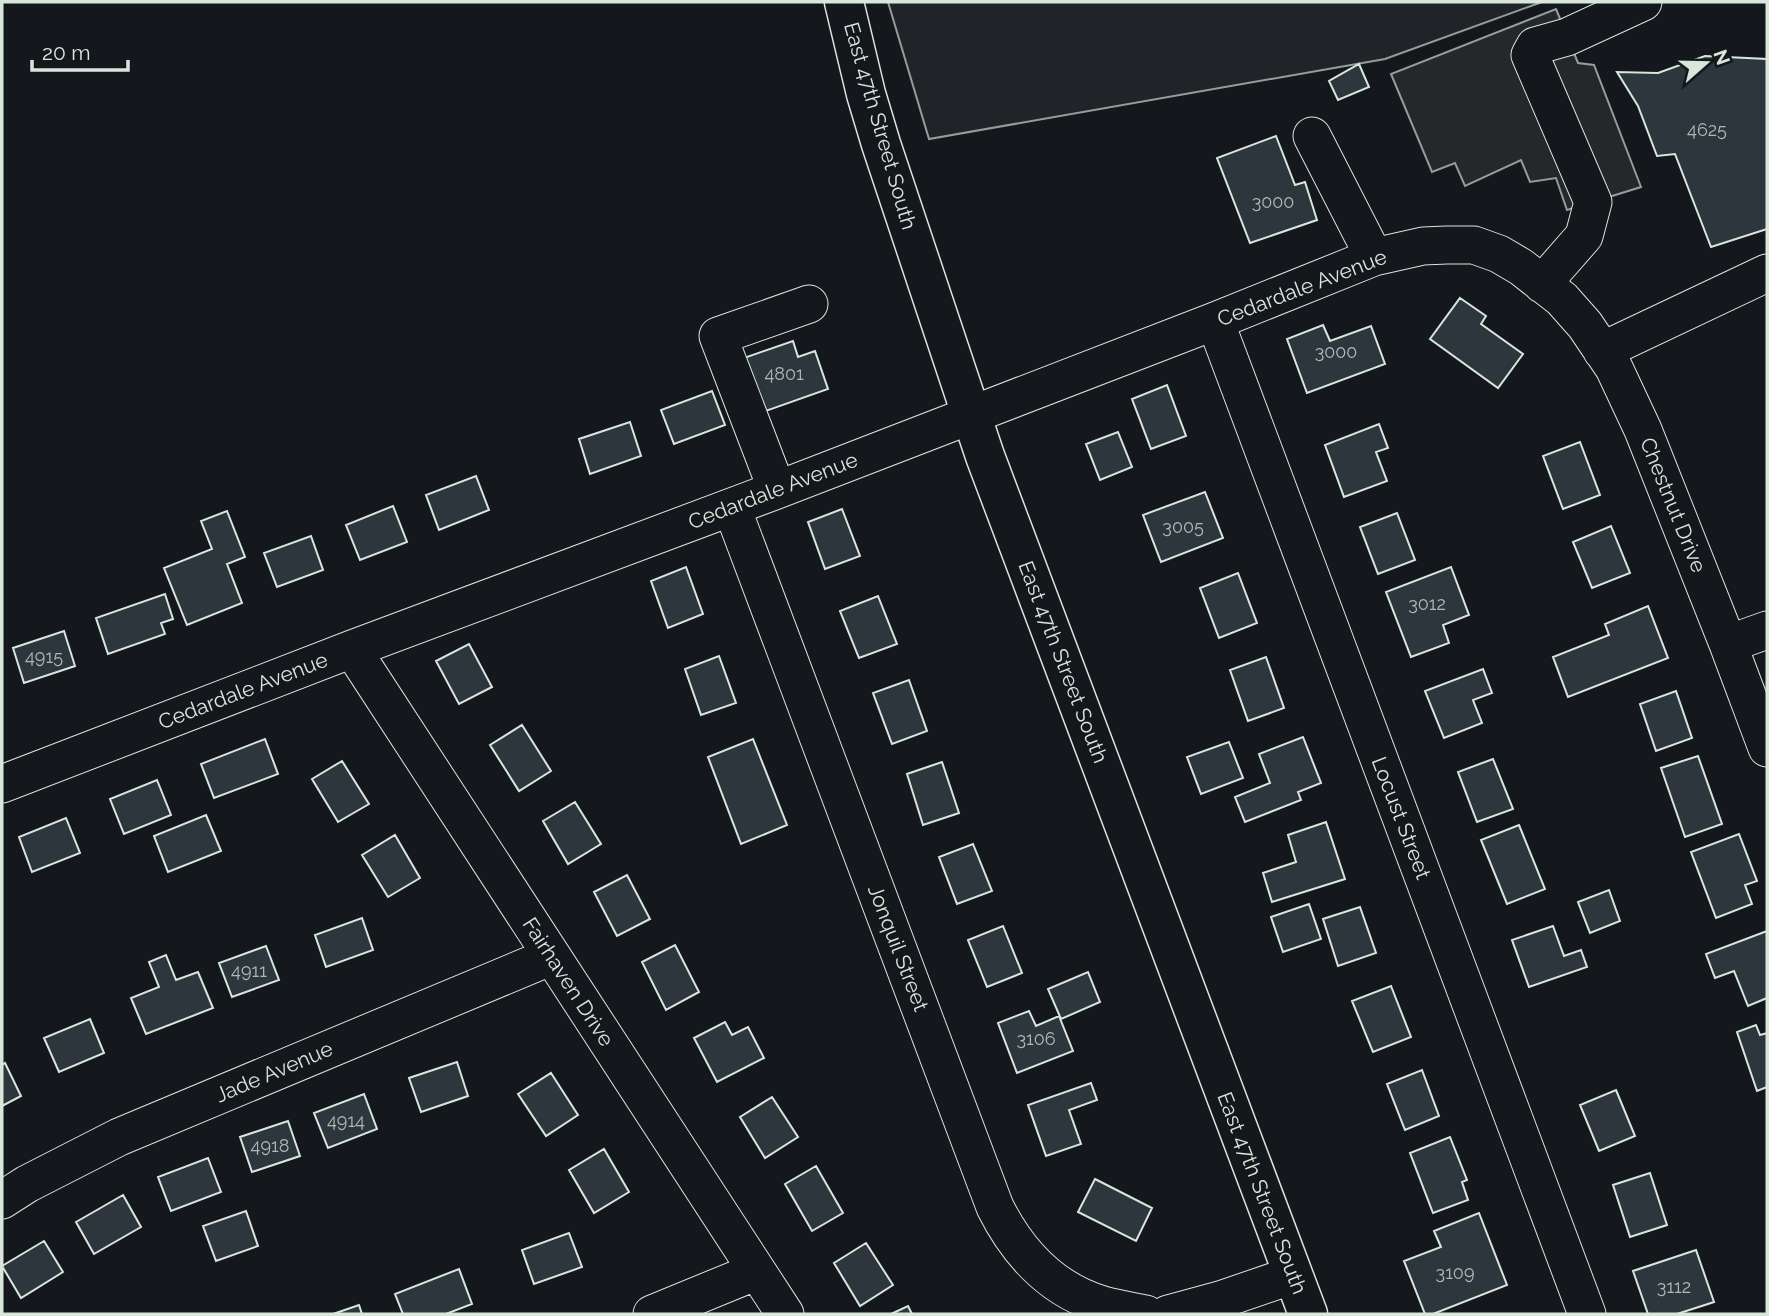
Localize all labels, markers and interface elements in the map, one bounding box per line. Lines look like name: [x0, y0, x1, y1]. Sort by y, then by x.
street label: East 47th Street South: [839, 19, 922, 232]
scale bar: [32, 28, 128, 72]
north arrow: [1671, 28, 1741, 98]
text: 20 m: [42, 40, 90, 65]
text: N: [1709, 47, 1735, 68]
house number: 4625: [1687, 119, 1727, 140]
house number: 3000: [1252, 191, 1294, 212]
street label: Cedardale Avenue: [1214, 244, 1390, 331]
house number: 3000: [1315, 341, 1357, 362]
house number: 4801: [764, 363, 804, 384]
street label: Chestnut Drive: [1635, 434, 1712, 576]
street label: Cedardale Avenue: [685, 447, 861, 534]
house number: 3005: [1162, 516, 1204, 537]
street label: East 47th Street South: [1013, 557, 1114, 766]
house number: 3012: [1408, 593, 1446, 614]
house number: 4915: [25, 646, 63, 667]
street label: Cedardale Avenue: [155, 647, 331, 734]
street label: Locust Street: [1367, 753, 1436, 883]
street label: Jonquil Street: [863, 881, 934, 1015]
street label: Fairhaven Drive: [517, 913, 619, 1051]
house number: 4911: [231, 960, 267, 981]
house number: 3106: [1016, 1028, 1056, 1049]
street label: Jade Avenue: [211, 1036, 336, 1107]
street label: East 47th Street South: [1212, 1088, 1313, 1297]
house number: 4914: [327, 1110, 365, 1131]
house number: 4918: [251, 1135, 289, 1156]
house number: 3109: [1436, 1262, 1474, 1283]
house number: 3112: [1657, 1276, 1691, 1297]

